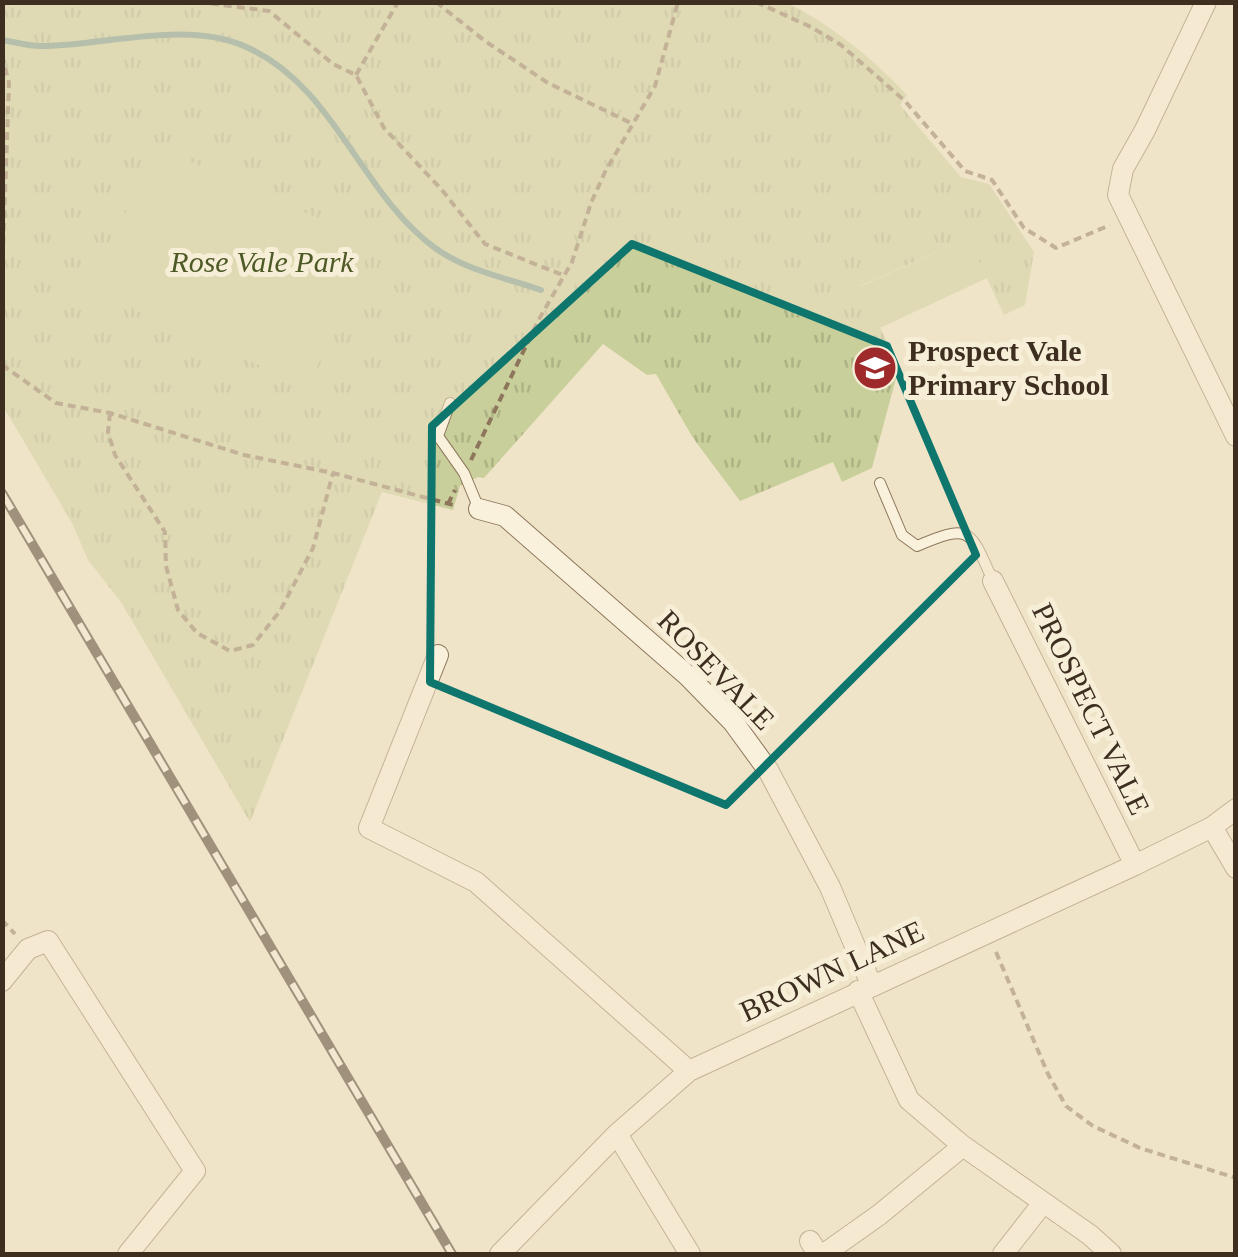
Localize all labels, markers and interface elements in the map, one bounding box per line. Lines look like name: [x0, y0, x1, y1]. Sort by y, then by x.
park label: Rose Vale Park: [169, 245, 354, 278]
place label: Prospect Vale Primary School: [908, 334, 1109, 401]
school or university icon: Prospect Vale Primary School: [852, 345, 898, 391]
street label: PROSPECT VALE: [1026, 598, 1157, 820]
street label: ROSEVALE: [651, 603, 781, 736]
street label: BROWN LANE: [735, 914, 929, 1028]

